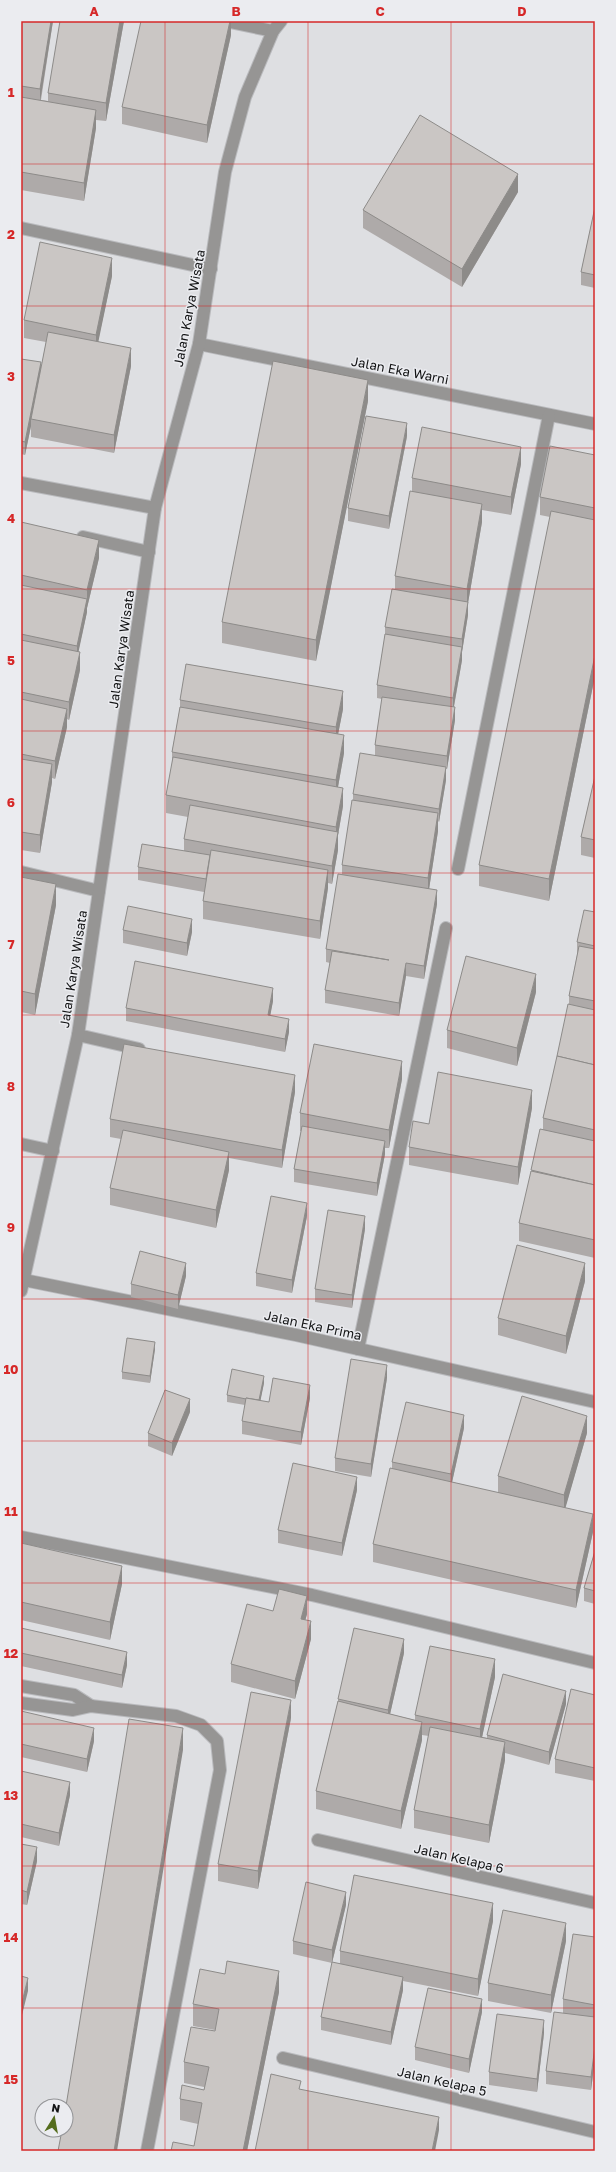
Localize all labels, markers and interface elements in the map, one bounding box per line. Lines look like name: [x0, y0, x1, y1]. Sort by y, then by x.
text: A: [89, 3, 99, 19]
text: B: [231, 3, 241, 19]
text: C: [375, 3, 385, 19]
text: D: [517, 3, 527, 19]
text: 1: [8, 84, 15, 100]
text: 2: [7, 226, 15, 242]
street label: Jalan Karya Wisata: [170, 248, 208, 368]
street label: Jalan Eka Warni: [350, 353, 450, 387]
text: 3: [7, 368, 15, 384]
text: 4: [7, 510, 15, 526]
street label: Jalan Karya Wisata: [105, 589, 137, 709]
text: 5: [7, 652, 15, 668]
text: 6: [7, 794, 15, 810]
street label: Jalan Karya Wisata: [56, 909, 90, 1029]
text: 7: [7, 936, 15, 952]
text: 8: [7, 1078, 15, 1094]
text: 9: [7, 1219, 15, 1235]
street label: Jalan Eka Prima: [263, 1307, 363, 1343]
text: 10: [3, 1361, 19, 1377]
text: 11: [4, 1503, 18, 1519]
text: 12: [4, 1645, 18, 1661]
text: 13: [4, 1787, 18, 1803]
street label: Jalan Kelapa 6: [413, 1840, 506, 1876]
text: 14: [4, 1929, 18, 1945]
street label: Jalan Kelapa 5: [396, 2063, 488, 2099]
text: 15: [4, 2071, 18, 2087]
north arrow: [34, 2098, 74, 2138]
text: N: [51, 2101, 61, 2115]

